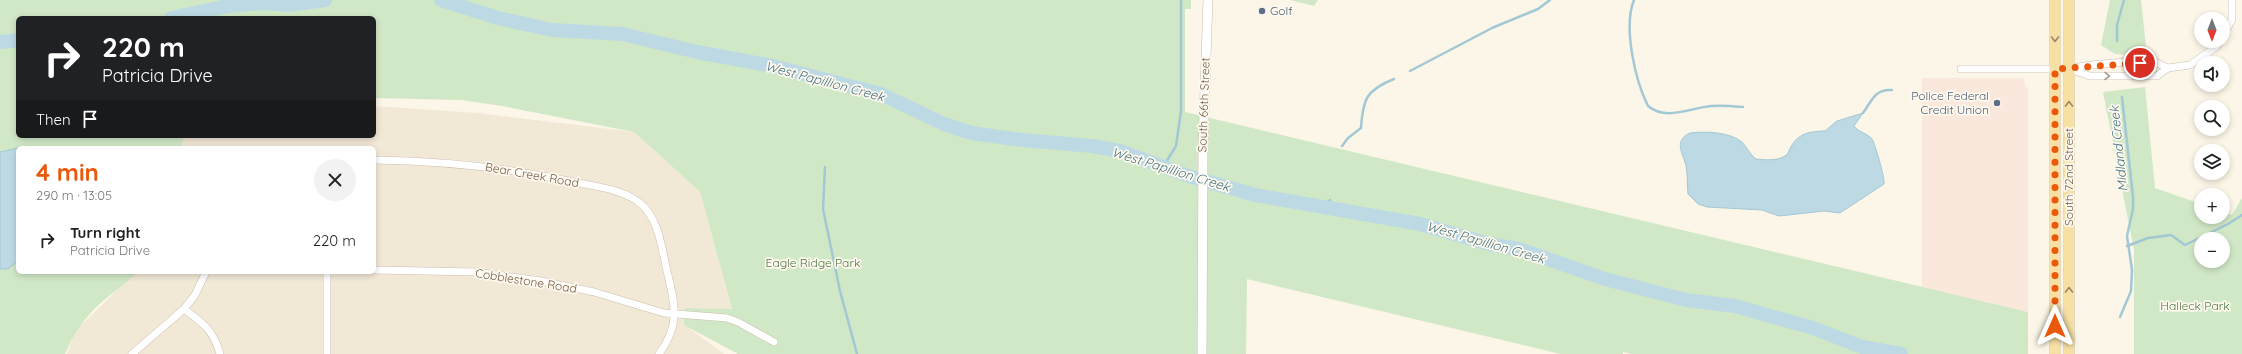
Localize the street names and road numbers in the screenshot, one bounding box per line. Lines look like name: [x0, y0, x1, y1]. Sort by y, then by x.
street label: South 66th Street: [1194, 57, 1213, 153]
street label: South 72nd Street: [2061, 128, 2076, 226]
street label: Bear Creek Road: [484, 159, 580, 190]
street label: Cobblestone Road: [474, 265, 578, 296]

